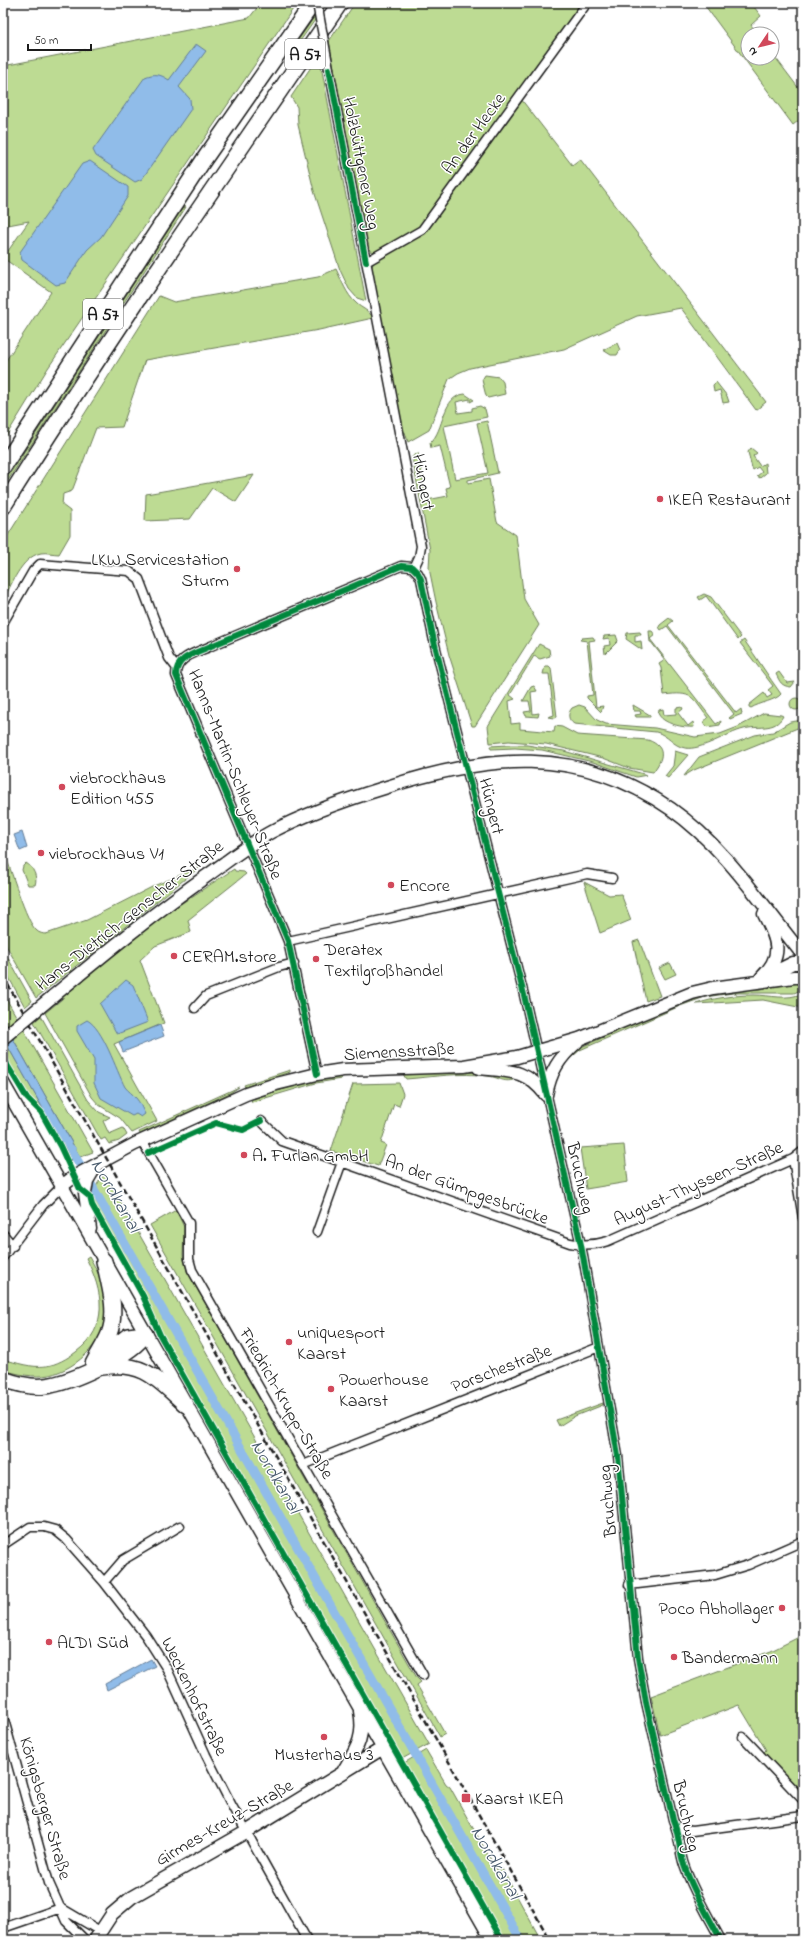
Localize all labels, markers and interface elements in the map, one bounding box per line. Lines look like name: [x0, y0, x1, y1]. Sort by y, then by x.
scale bar: [28, 26, 91, 52]
north arrow: [740, 26, 780, 66]
text: 50 m: [34, 32, 58, 50]
road number: A 57: [285, 39, 325, 69]
text: N: [744, 44, 761, 59]
street label: An der Hecke: [436, 87, 514, 180]
street label: Holzbüttgener Weg: [333, 95, 386, 232]
road number: A 57: [83, 299, 123, 329]
street label: Hüngert: [403, 452, 440, 513]
place label: IKEA Restaurant: [668, 488, 791, 514]
marker: IKEA Restaurant: [655, 494, 665, 504]
place label: LKW Servicestation Sturm: [91, 548, 229, 595]
marker: LKW Servicestation Sturm: [232, 564, 242, 574]
street label: Hanns-Martin-Schleyer-Straße: [180, 666, 289, 885]
place label: viebrockhaus Edition 455: [70, 766, 166, 813]
street label: Hüngert: [470, 776, 510, 838]
marker: viebrockhaus Edition 455: [57, 782, 67, 792]
street label: Hans-Dietrich-Genscher-Straße: [31, 834, 231, 998]
place label: viebrockhaus V1: [49, 842, 164, 868]
marker: viebrockhaus V1: [36, 848, 46, 858]
place label: Encore: [399, 874, 451, 900]
marker: Encore: [386, 880, 396, 890]
place label: Deratex Textilgroßhandel: [323, 938, 443, 986]
place label: CERAM.store: [182, 945, 278, 971]
marker: CERAM.store: [169, 951, 179, 961]
marker: Deratex Textilgroßhandel: [311, 954, 321, 964]
street label: Siemensstraße: [343, 1037, 456, 1069]
street label: August-Thyssen-Straße: [610, 1135, 789, 1235]
street label: Bruchweg: [557, 1139, 600, 1217]
place label: A. Furlan GmbH: [252, 1144, 369, 1170]
street label: An der Gümpgesbrücke: [380, 1149, 553, 1234]
marker: A. Furlan GmbH: [239, 1150, 249, 1160]
water label: Nordkanal: [83, 1155, 148, 1240]
place label: uniquesport Kaarst: [297, 1321, 385, 1368]
street label: Friedrich-Krupp-Straße: [231, 1323, 340, 1485]
marker: uniquesport Kaarst: [284, 1337, 294, 1347]
street label: Porschestraße: [448, 1338, 557, 1401]
place label: Powerhouse Kaarst: [339, 1368, 429, 1415]
marker: Powerhouse Kaarst: [326, 1384, 336, 1394]
water label: Nordkanal: [243, 1436, 308, 1521]
street label: Bruchweg: [593, 1464, 626, 1539]
place label: Poco Abhollager: [659, 1597, 774, 1624]
marker: Poco Abhollager: [777, 1603, 787, 1613]
place label: ALDI Süd: [57, 1631, 129, 1657]
street label: Weckenhofstraße: [153, 1633, 234, 1761]
marker: ALDI Süd: [44, 1637, 54, 1647]
place label: Bandermann: [681, 1646, 778, 1672]
marker: Bandermann: [669, 1652, 679, 1662]
marker: Musterhaus 3: [319, 1732, 329, 1742]
street label: Königsberger Straße: [10, 1734, 77, 1884]
place label: Musterhaus 3: [274, 1743, 374, 1769]
street label: Girmes-Kreuz-Straße: [151, 1773, 300, 1874]
street label: Bruchweg: [663, 1777, 706, 1855]
place label: Kaarst IKEA: [475, 1787, 563, 1813]
marker: Kaarst IKEA: [460, 1792, 472, 1804]
water label: Nordkanal: [463, 1822, 528, 1907]

